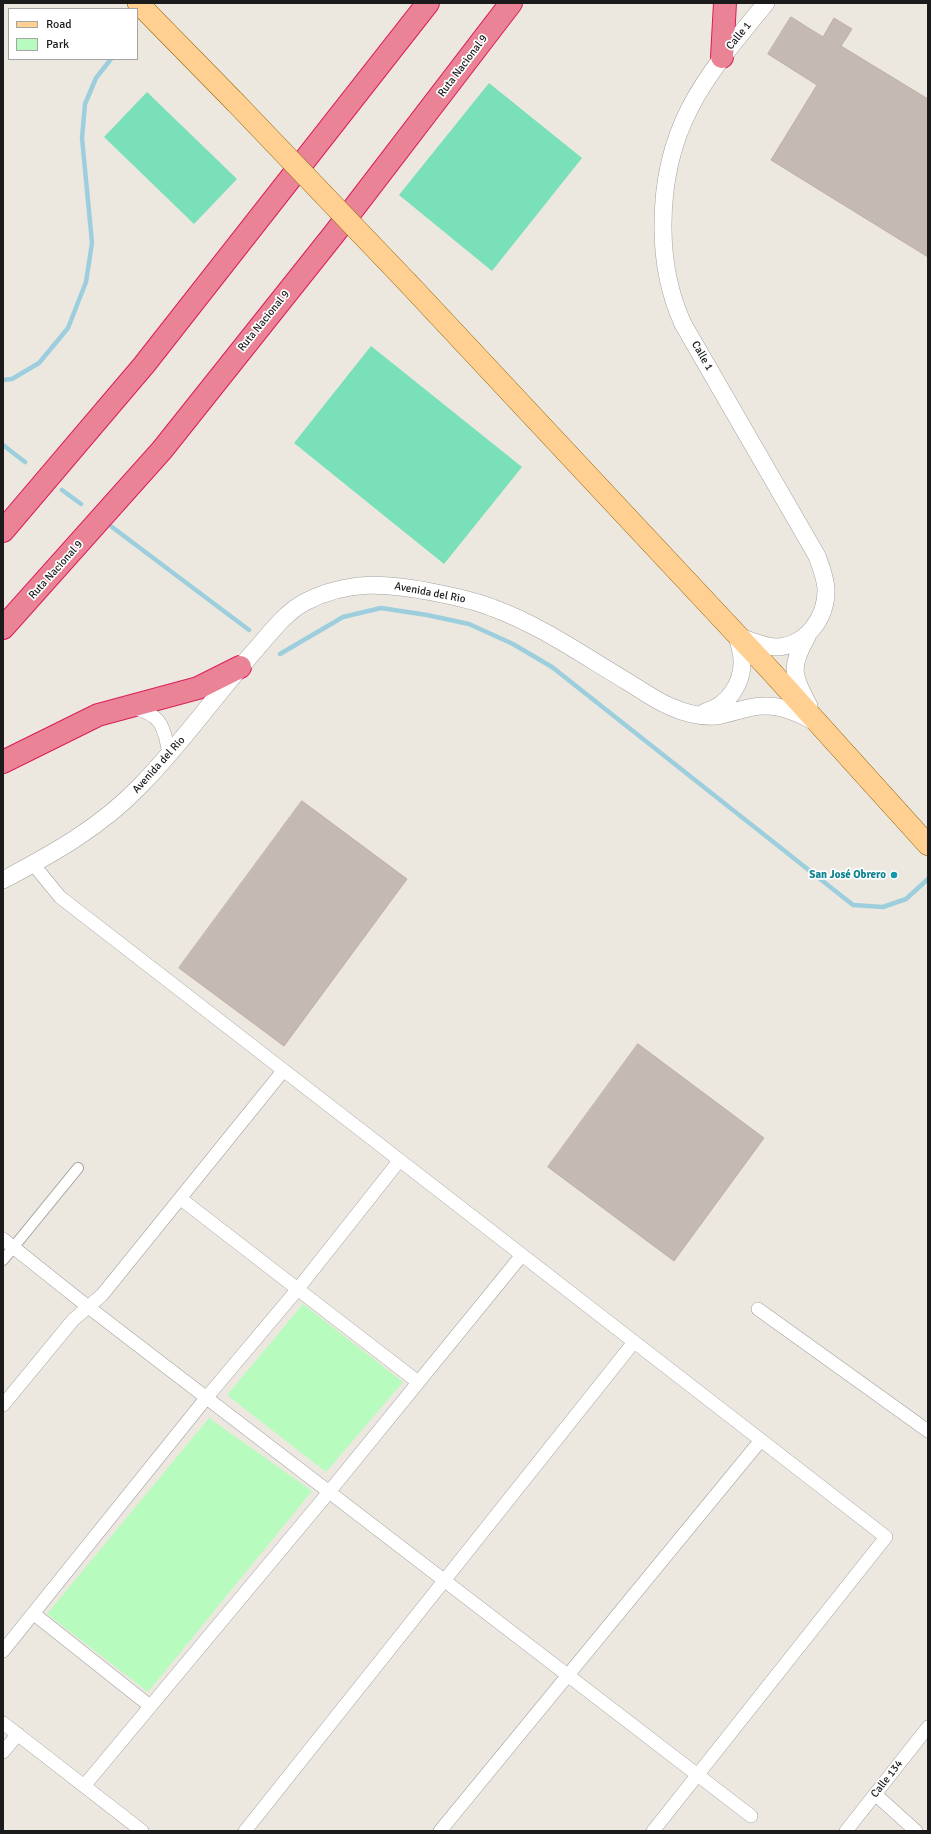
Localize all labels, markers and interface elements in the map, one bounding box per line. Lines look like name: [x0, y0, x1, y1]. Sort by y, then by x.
legend: [8, 8, 138, 60]
text: Road: [46, 17, 72, 32]
street label: Calle 1: [724, 19, 754, 53]
street label: Ruta Nacional 9: [435, 32, 491, 100]
text: Park: [46, 37, 69, 52]
street label: Ruta Nacional 9: [235, 288, 293, 354]
street label: Calle 1: [688, 339, 716, 373]
street label: Ruta Nacional 9: [26, 538, 86, 602]
street label: Avenida del Rio: [393, 580, 467, 606]
street label: Avenida del Rio: [130, 734, 188, 796]
place label: San José Obrero: [809, 868, 886, 882]
marker: San José Obrero: [889, 870, 899, 880]
street label: Calle 134: [868, 1758, 906, 1800]

